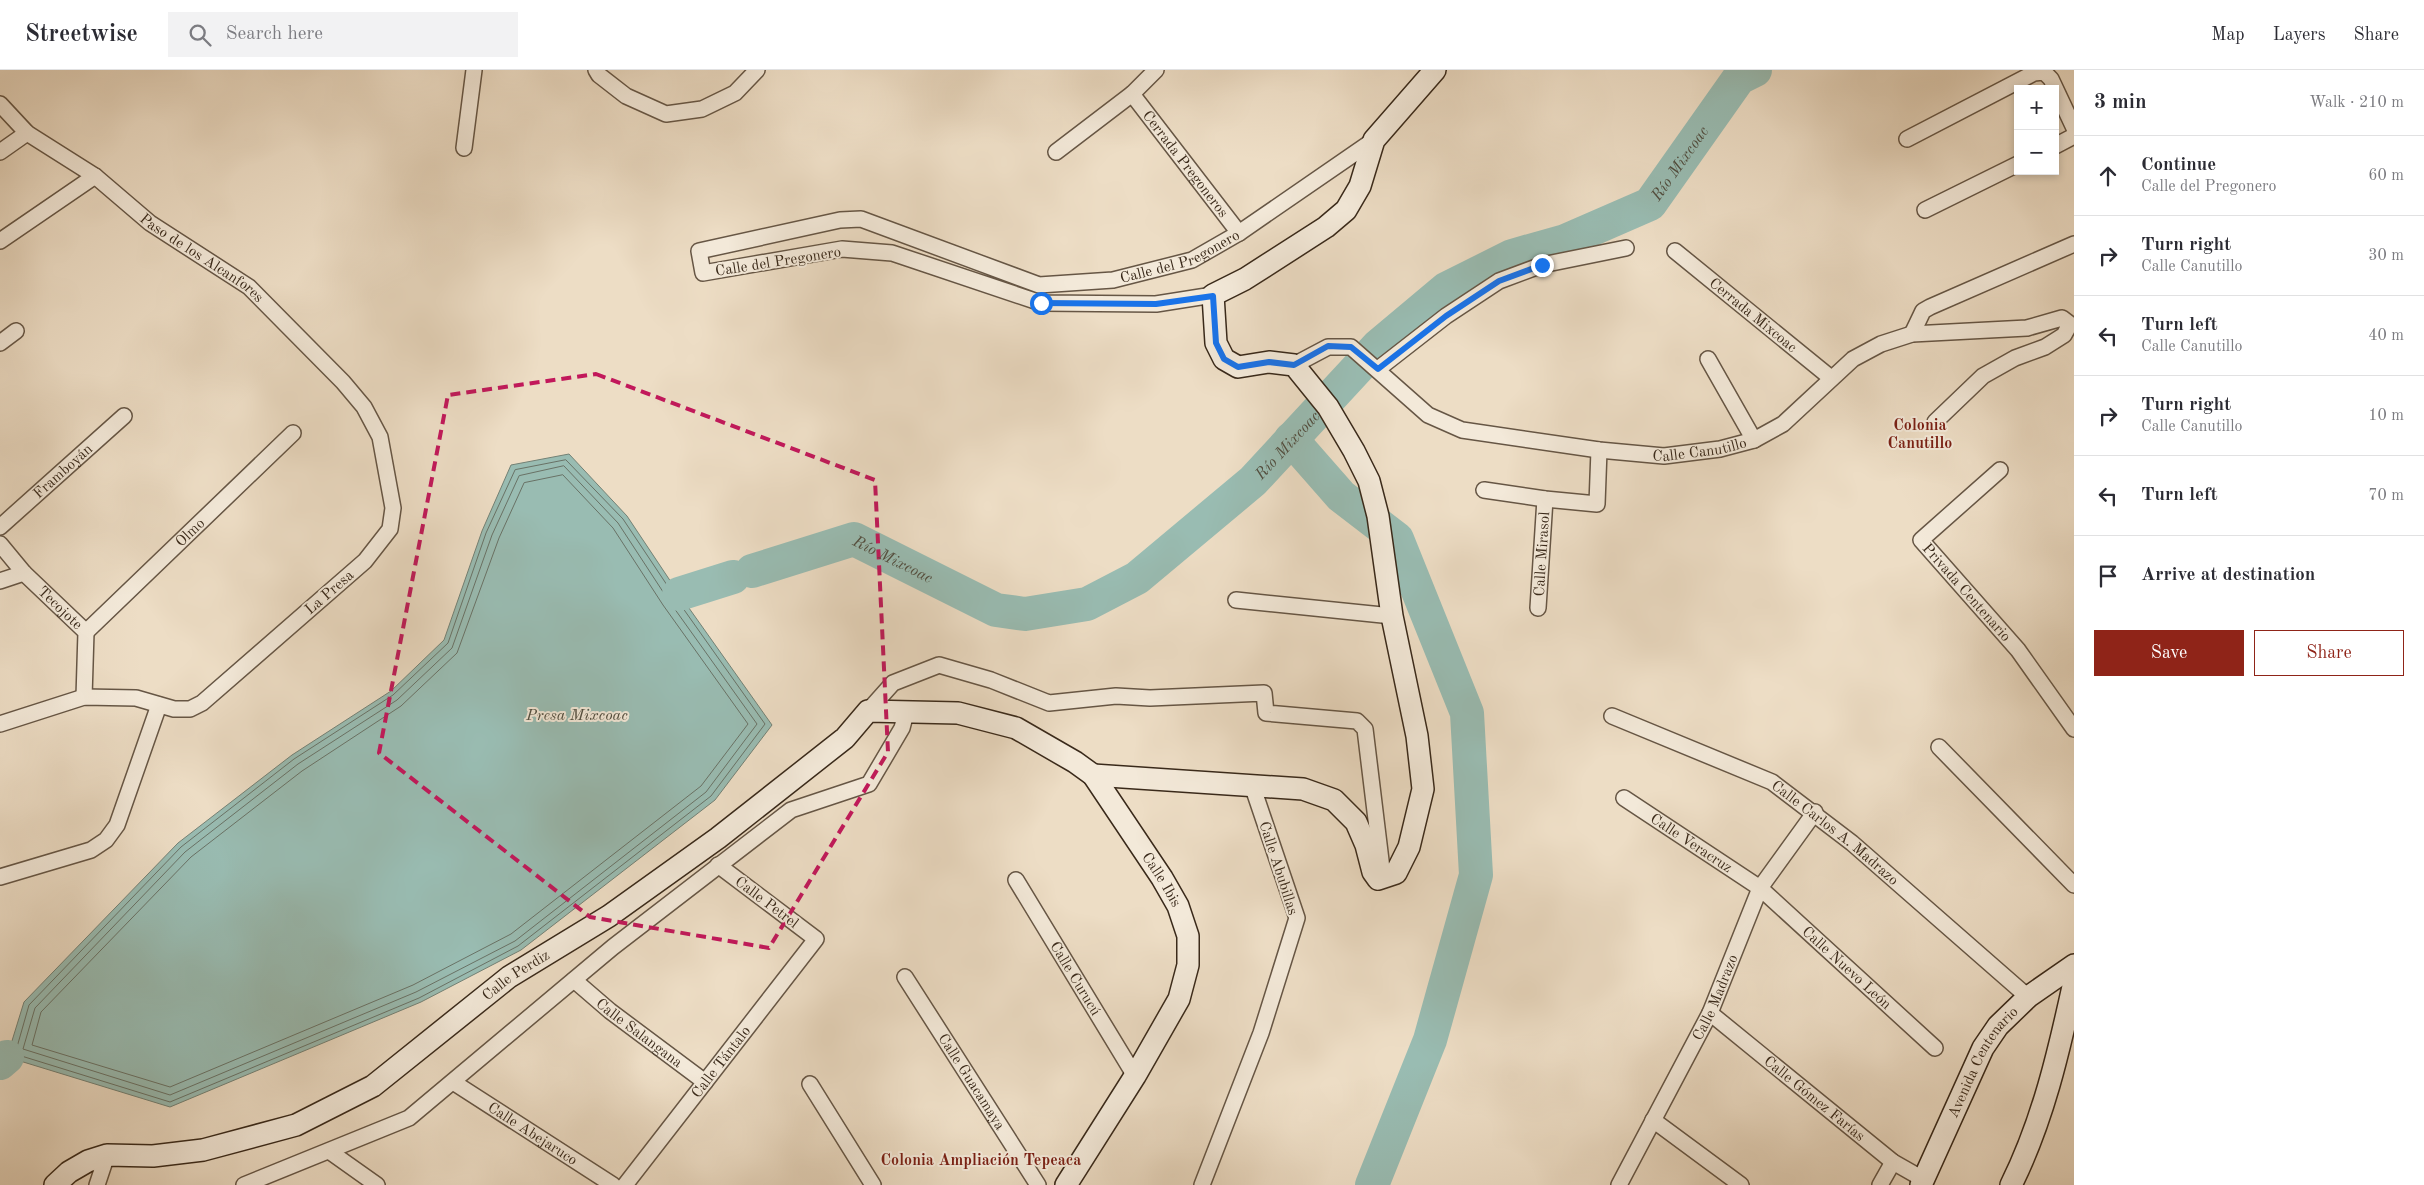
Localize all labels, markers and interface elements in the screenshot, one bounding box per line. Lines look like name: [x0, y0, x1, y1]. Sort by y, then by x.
search box: [168, 12, 518, 57]
icon: search: [186, 21, 214, 49]
text: Streetwise: [25, 23, 138, 47]
text: Search here: [226, 25, 323, 44]
text: Map: [2211, 26, 2245, 44]
text: Layers: [2273, 26, 2325, 44]
text: Share: [2353, 26, 2399, 44]
map controls: [2014, 85, 2059, 175]
button: +: [2014, 85, 2059, 130]
text: 3 min: [2094, 92, 2147, 113]
text: Walk · 210 m: [2309, 95, 2404, 111]
street label: Cerrada Pregoneros: [1139, 109, 1230, 221]
water label: Río Mixcoac: [1648, 124, 1712, 205]
button: −: [2014, 130, 2059, 175]
text: Continue: [2141, 156, 2216, 175]
icon: ahead: [2094, 162, 2122, 190]
text: 60 m: [2368, 168, 2404, 184]
text: Calle del Pregonero: [2141, 179, 2277, 195]
street label: Paso de los Alcanfores: [136, 212, 266, 306]
street label: Calle del Pregonero: [1119, 228, 1243, 287]
text: Turn right: [2141, 236, 2231, 255]
icon: right: [2094, 242, 2122, 270]
street label: Calle del Pregonero: [714, 245, 842, 280]
text: 30 m: [2368, 248, 2404, 264]
route end: [1531, 254, 1554, 277]
text: Calle Canutillo: [2141, 259, 2242, 275]
street label: Cerrada Mixcoac: [1706, 276, 1799, 356]
route start: [1030, 292, 1053, 315]
text: Turn left: [2141, 316, 2218, 335]
icon: left: [2094, 322, 2122, 350]
text: 40 m: [2368, 328, 2404, 344]
text: Calle Canutillo: [2141, 339, 2242, 355]
text: Turn right: [2141, 396, 2231, 415]
icon: right: [2094, 402, 2122, 430]
water label: Río Mixcoac: [1252, 408, 1324, 484]
text: 10 m: [2368, 408, 2404, 424]
district label: Colonia Canutillo: [1888, 418, 1952, 452]
text: Calle Canutillo: [2141, 419, 2242, 435]
street label: Calle Canutillo: [1652, 436, 1748, 465]
street label: Framboyán: [31, 442, 96, 502]
icon: left: [2094, 482, 2122, 510]
text: Turn left: [2141, 486, 2218, 505]
text: 70 m: [2368, 488, 2404, 504]
street label: Calle Mirasol: [1533, 511, 1553, 597]
street label: Olmo: [173, 516, 208, 550]
water label: Río Mixcoac: [849, 533, 935, 587]
street label: Privada Centenario: [1919, 541, 2013, 645]
icon: arrive: [2094, 562, 2122, 590]
text: Arrive at destination: [2141, 566, 2315, 585]
street label: La Presa: [303, 568, 358, 618]
street label: Tecojote: [34, 584, 85, 633]
button: Save: [2094, 630, 2244, 676]
button: Share: [2254, 630, 2404, 676]
water label: Presa Mixcoac: [525, 708, 628, 724]
street label: Calle Carlos A. Madrazo: [1768, 778, 1901, 889]
street label: Calle Veracruz: [1647, 812, 1734, 876]
street label: Calle Abubillas: [1255, 820, 1300, 917]
street label: Calle Ibis: [1138, 850, 1183, 910]
street label: Calle Petrel: [731, 875, 801, 932]
street label: Calle Nuevo León: [1799, 924, 1893, 1013]
street label: Calle Curucú: [1046, 939, 1102, 1019]
street label: Calle Perdiz: [480, 948, 553, 1004]
street label: Calle Madrazo: [1691, 953, 1742, 1043]
street label: Calle Salangana: [592, 996, 685, 1072]
street label: Avenida Centenario: [1946, 1005, 2022, 1121]
street label: Calle Tántalo: [689, 1024, 754, 1101]
street label: Calle Guacamaya: [934, 1032, 1007, 1134]
street label: Calle Gómez Farías: [1760, 1054, 1867, 1145]
street label: Calle Abejaruco: [485, 1100, 580, 1169]
district label: Colonia Ampliación Tepeaca: [881, 1153, 1081, 1169]

